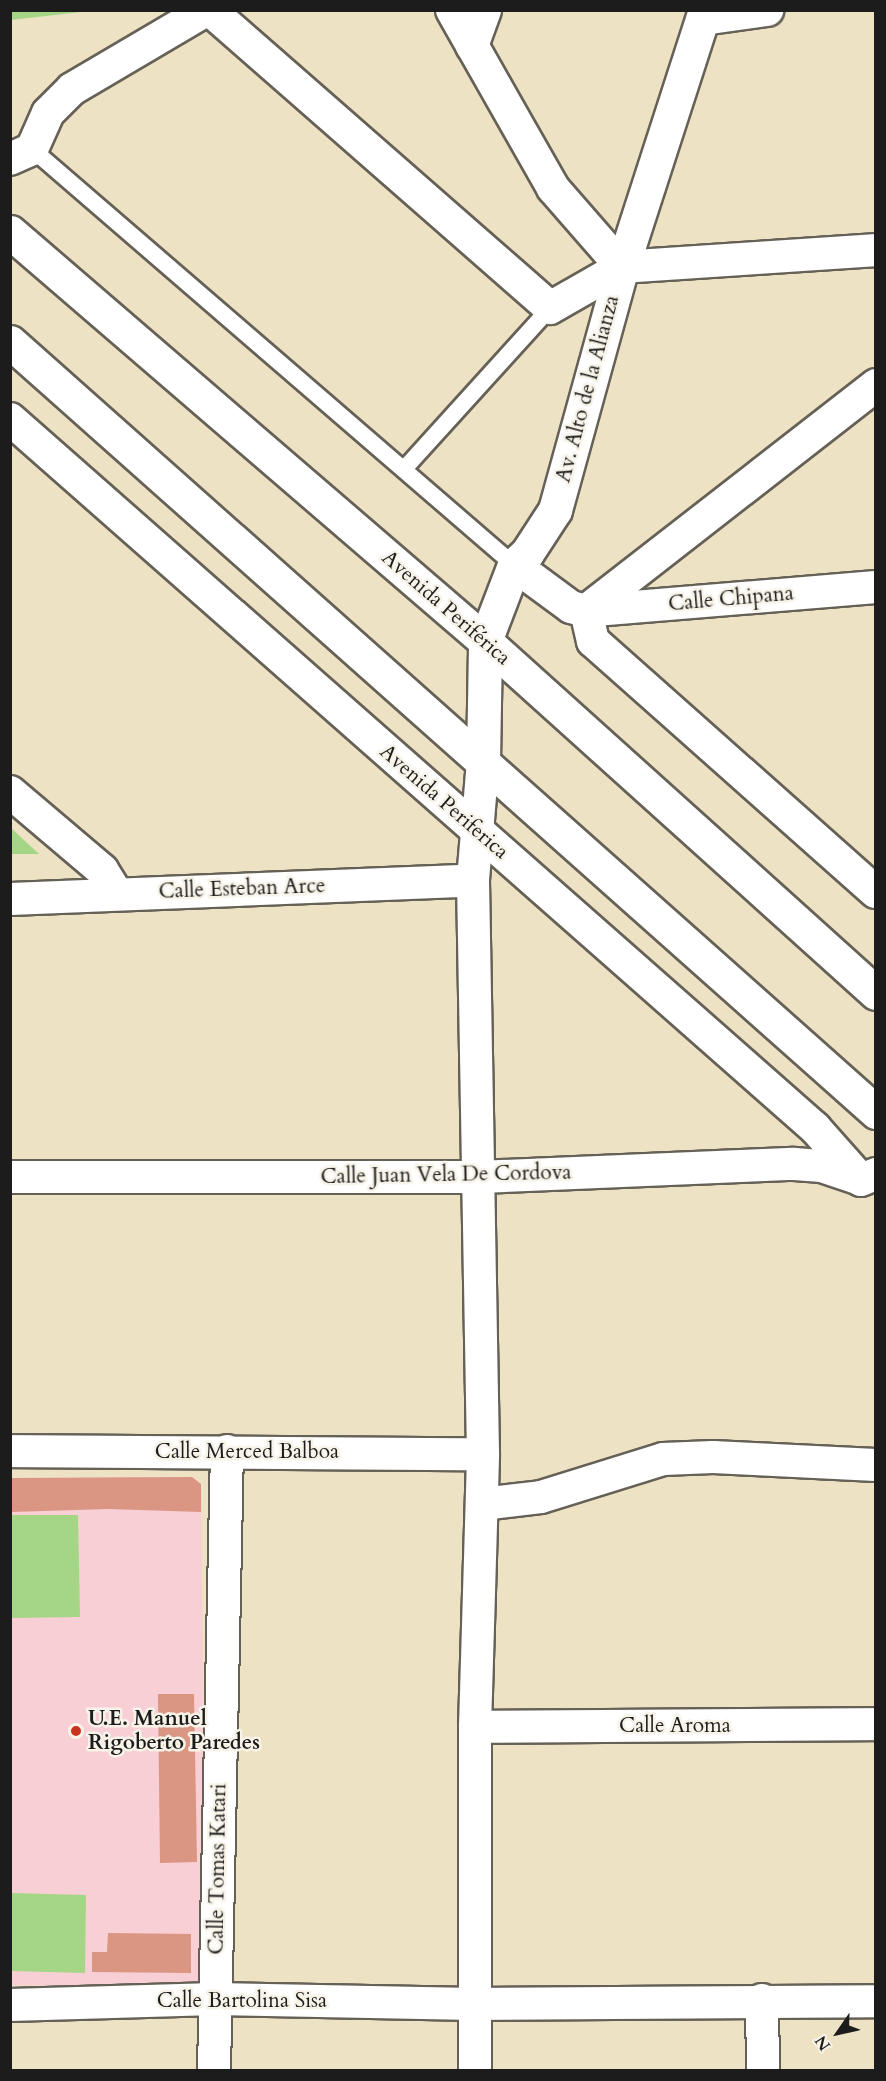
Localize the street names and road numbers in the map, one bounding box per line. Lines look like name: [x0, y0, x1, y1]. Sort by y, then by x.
street label: Av. Alto de la Alianza: [551, 293, 625, 485]
street label: Avenida Periférica: [376, 545, 516, 671]
street label: Calle Chipana: [667, 581, 795, 617]
street label: Avenida Periferica: [374, 739, 514, 865]
street label: Calle Esteban Arce: [158, 873, 326, 905]
street label: Calle Juan Vela De Cordova: [320, 1160, 572, 1190]
street label: Calle Merced Balboa: [155, 1439, 339, 1465]
street label: Calle Aroma: [619, 1713, 731, 1739]
street label: Calle Tomas Katari: [204, 1783, 232, 1955]
street label: Calle Bartolina Sisa: [157, 1988, 327, 2014]

